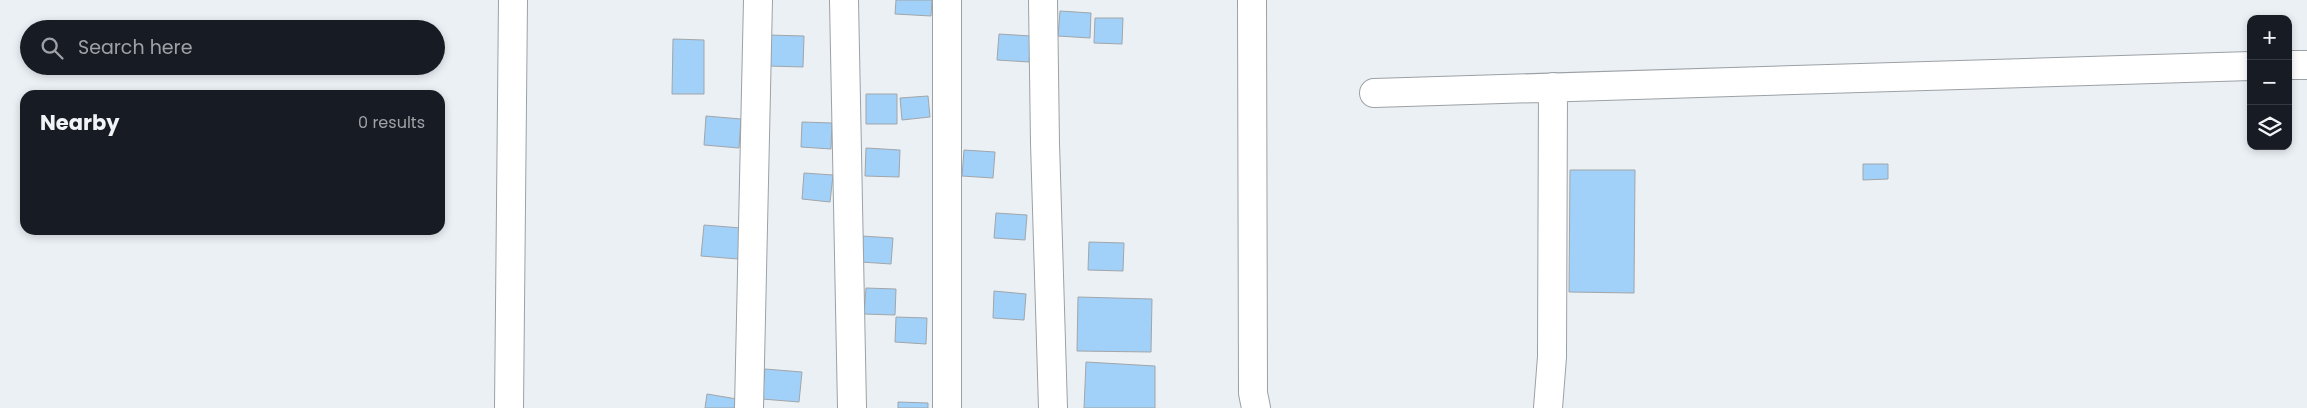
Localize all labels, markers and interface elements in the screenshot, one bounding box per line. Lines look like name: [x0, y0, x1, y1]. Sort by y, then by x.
map controls: [2247, 15, 2292, 150]
button: +: [2247, 15, 2292, 60]
search box: [20, 20, 445, 75]
icon: search: [38, 34, 66, 62]
text: Search here: [78, 34, 192, 61]
button: −: [2247, 60, 2292, 105]
button: layers: [2247, 105, 2292, 150]
text: Nearby: [40, 108, 120, 137]
text: 0 results: [358, 111, 425, 134]

